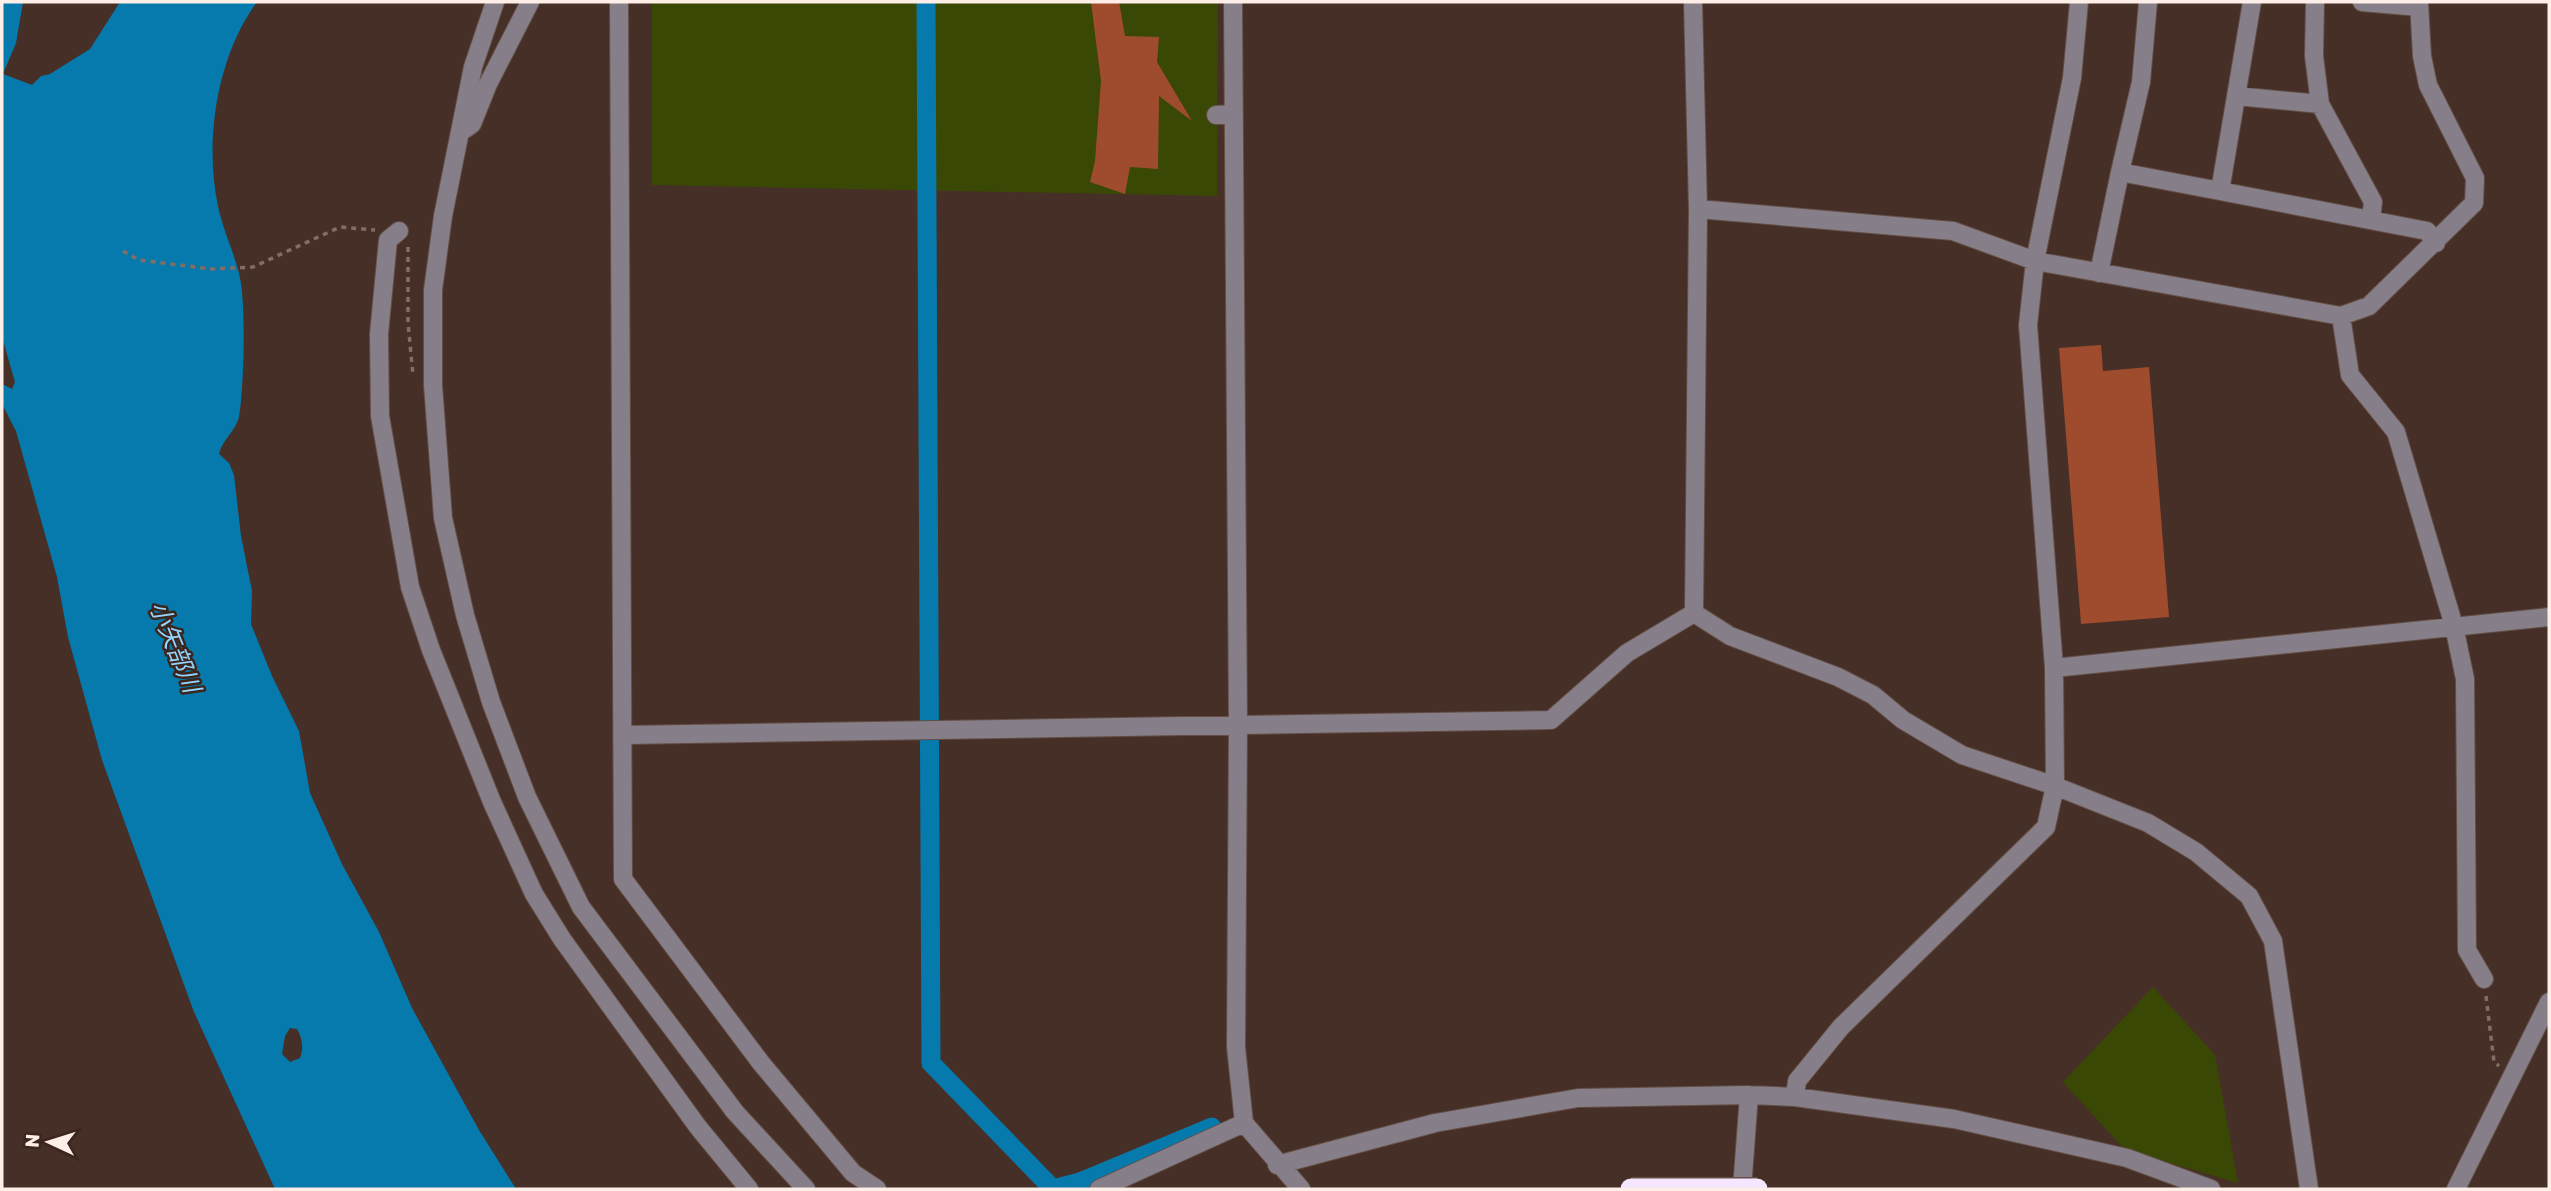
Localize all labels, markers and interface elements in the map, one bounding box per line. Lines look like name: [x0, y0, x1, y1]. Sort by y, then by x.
water label: 小矢部川: [144, 597, 207, 700]
north arrow: [14, 1107, 84, 1177]
text: N: [21, 1133, 44, 1148]

